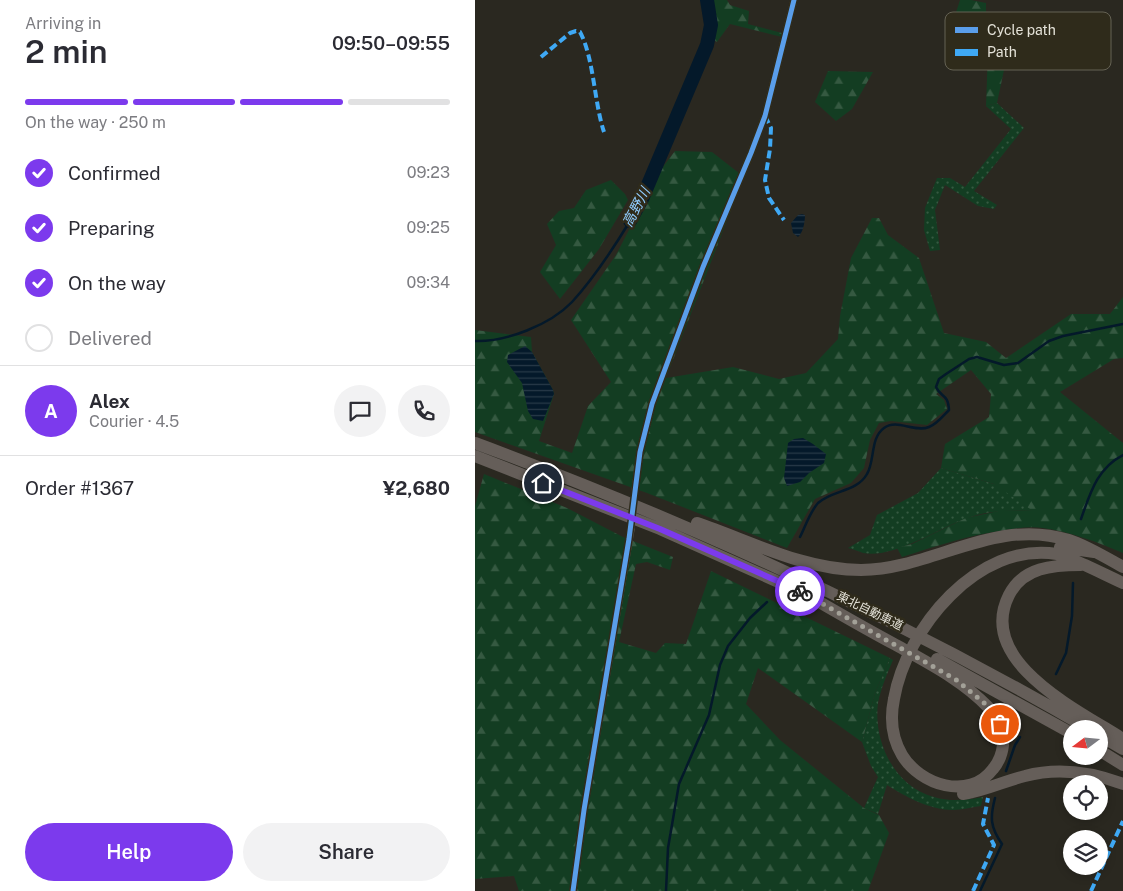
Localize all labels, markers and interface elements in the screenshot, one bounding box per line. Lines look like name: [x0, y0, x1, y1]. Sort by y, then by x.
legend: [945, 12, 1111, 70]
text: Arriving in: [25, 14, 101, 33]
text: Cycle path: [987, 22, 1056, 38]
text: 09:50–09:55: [332, 32, 450, 54]
text: 2 min: [25, 33, 108, 70]
text: Path: [987, 44, 1017, 60]
text: On the way · 250 m: [25, 113, 166, 132]
icon: check: [25, 159, 53, 187]
text: Confirmed: [68, 162, 161, 184]
text: 09:23: [407, 163, 450, 182]
water label: 高野川: [619, 183, 654, 229]
icon: check: [25, 214, 53, 242]
text: Preparing: [68, 217, 155, 239]
text: 09:25: [407, 218, 450, 237]
icon: check: [25, 269, 53, 297]
text: On the way: [68, 272, 166, 294]
text: 09:34: [407, 273, 450, 292]
text: Delivered: [68, 327, 152, 349]
button: chat: [334, 385, 386, 437]
button: phone: [398, 385, 450, 437]
text: Alex: [89, 390, 130, 412]
text: A: [44, 400, 58, 422]
text: Courier · 4.5: [89, 412, 179, 431]
pin: [522, 462, 564, 504]
icon: home: [529, 469, 557, 497]
text: Order #1367: [25, 477, 134, 499]
text: ¥2,680: [383, 477, 450, 499]
courier: [775, 566, 825, 616]
icon: bike: [786, 577, 814, 605]
street label: 東北自動車道: [835, 589, 905, 633]
pin: [979, 703, 1021, 745]
icon: bag: [986, 710, 1014, 738]
north arrow: [1063, 720, 1107, 765]
map controls: [1063, 720, 1108, 875]
button: locate: [1063, 775, 1108, 820]
button: Help: [25, 823, 233, 881]
button: Share: [243, 823, 450, 881]
button: layers: [1063, 830, 1108, 875]

